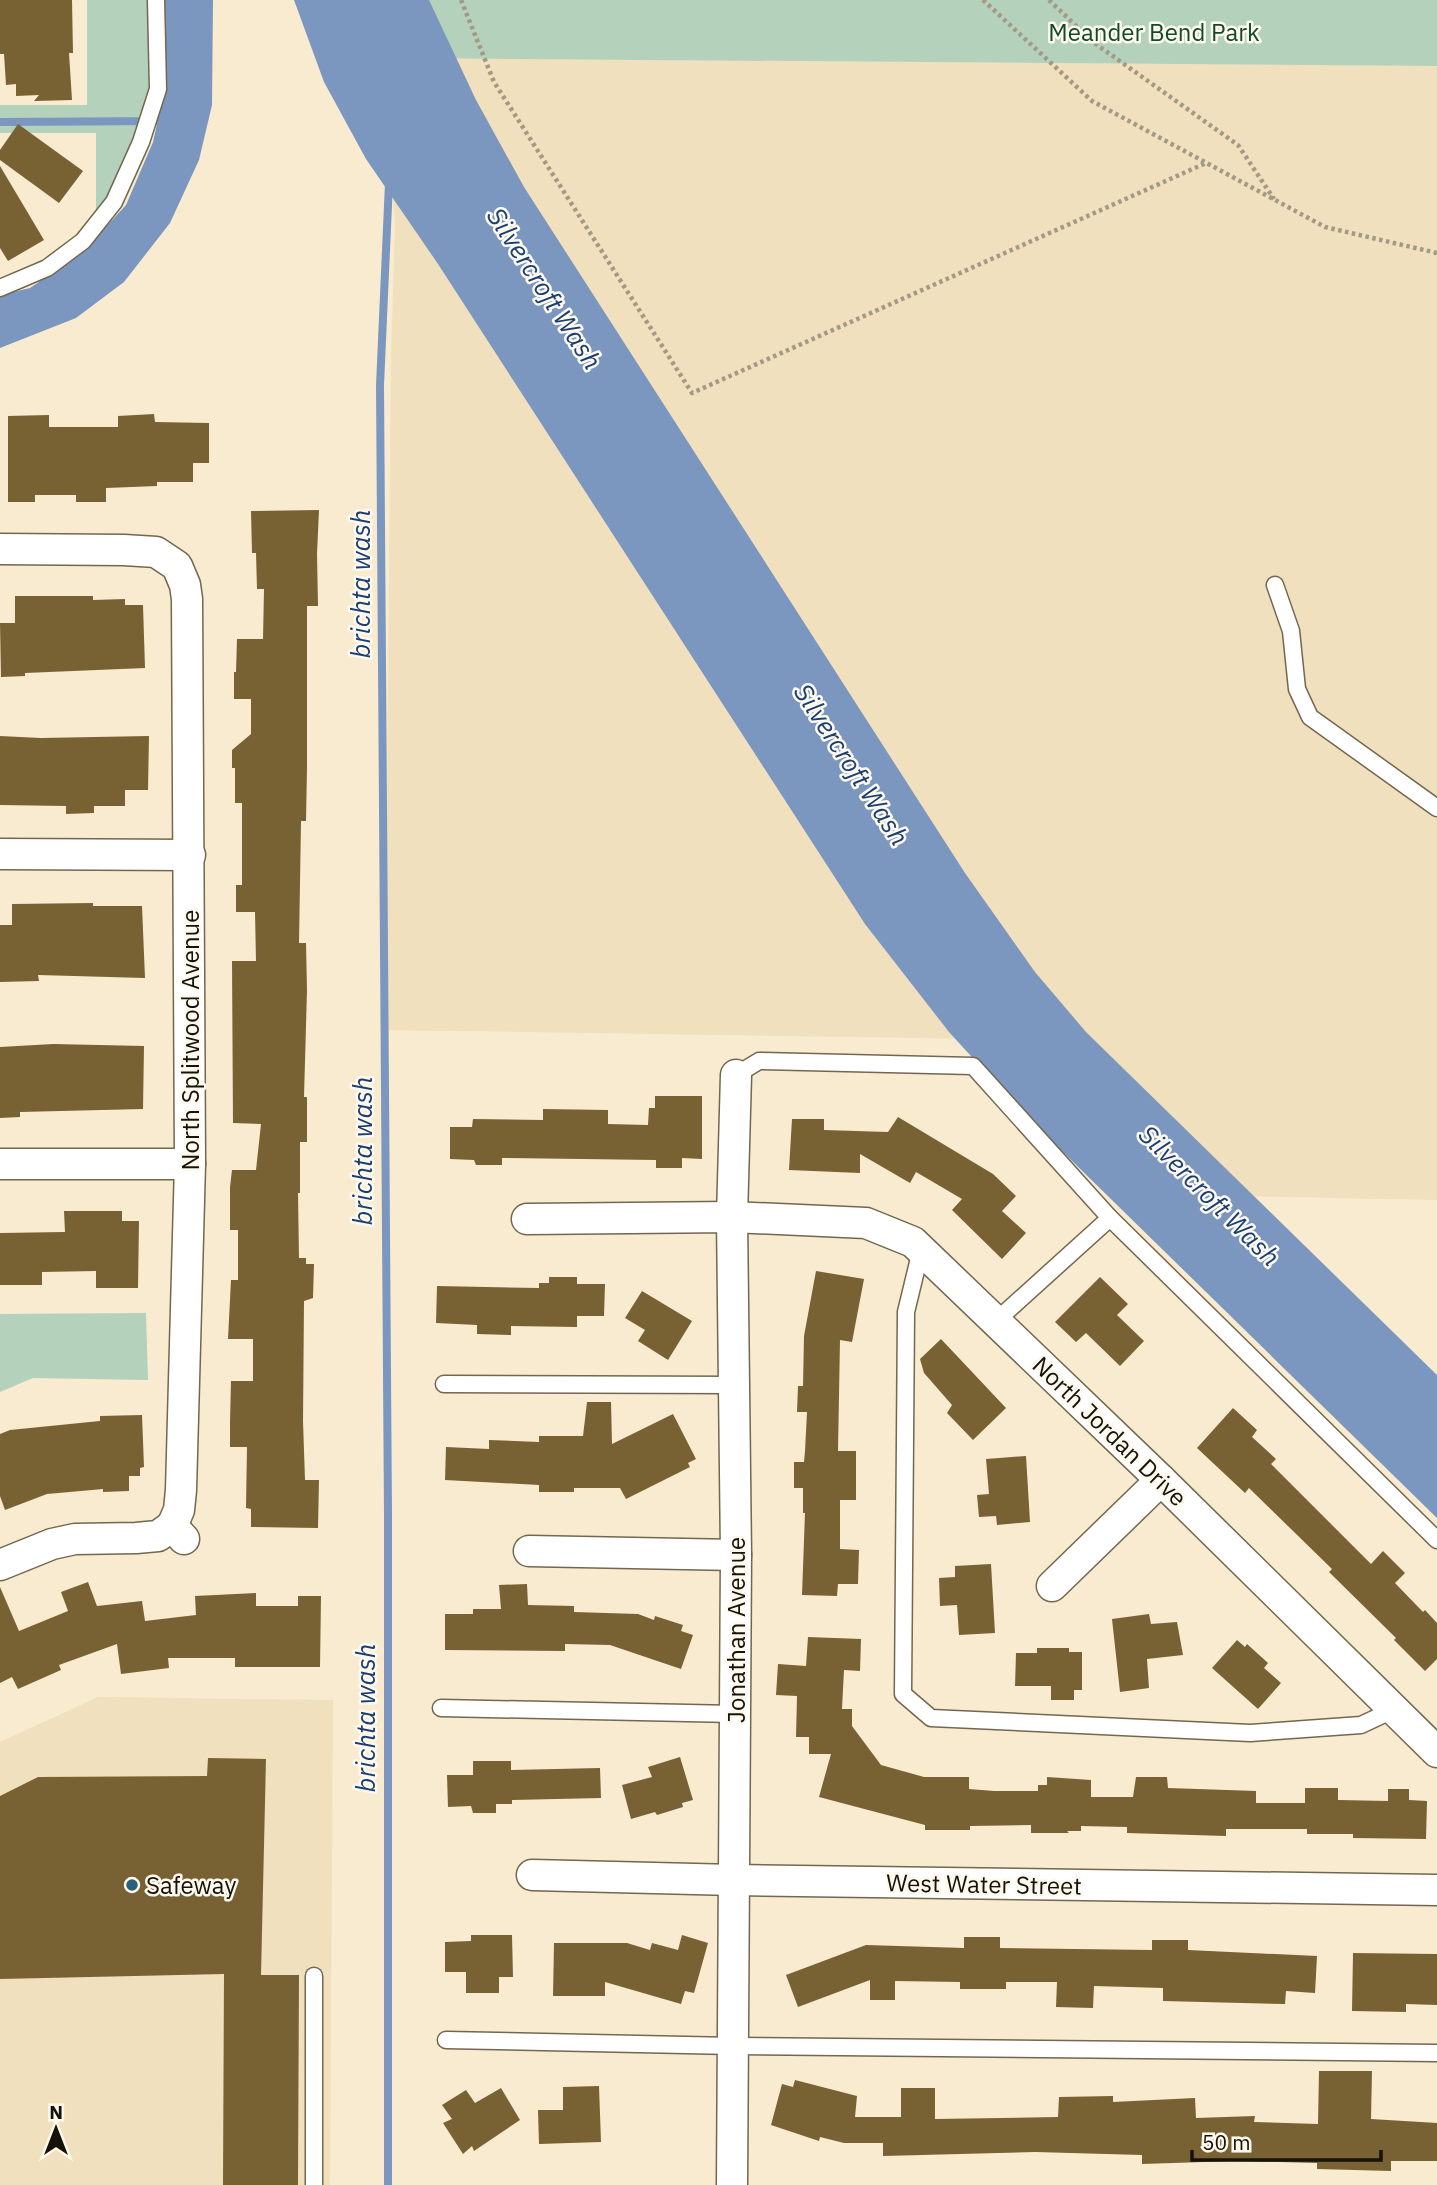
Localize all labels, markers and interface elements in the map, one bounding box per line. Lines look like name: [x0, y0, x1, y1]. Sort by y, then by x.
park label: Meander Bend Park: [1048, 16, 1260, 48]
water label: Silvercroft Wash: [480, 201, 610, 375]
water label: brichta wash: [343, 510, 377, 658]
water label: Silvercroft Wash: [787, 677, 917, 851]
street label: North Splitwood Avenue: [174, 910, 206, 1170]
water label: brichta wash: [345, 1077, 379, 1225]
water label: Silvercroft Wash: [1132, 1117, 1288, 1273]
street label: North Jordan Drive: [1026, 1349, 1194, 1513]
street label: Jonathan Avenue: [720, 1537, 752, 1723]
water label: brichta wash: [348, 1644, 382, 1792]
street label: West Water Street: [886, 1866, 1082, 1902]
place label: Safeway: [146, 1869, 236, 1901]
marker: Safeway: [124, 1877, 140, 1893]
north arrow: [21, 2094, 91, 2164]
text: N: [49, 2100, 63, 2124]
scale bar: [1192, 2118, 1381, 2162]
text: 50 m: [1202, 2128, 1251, 2156]

